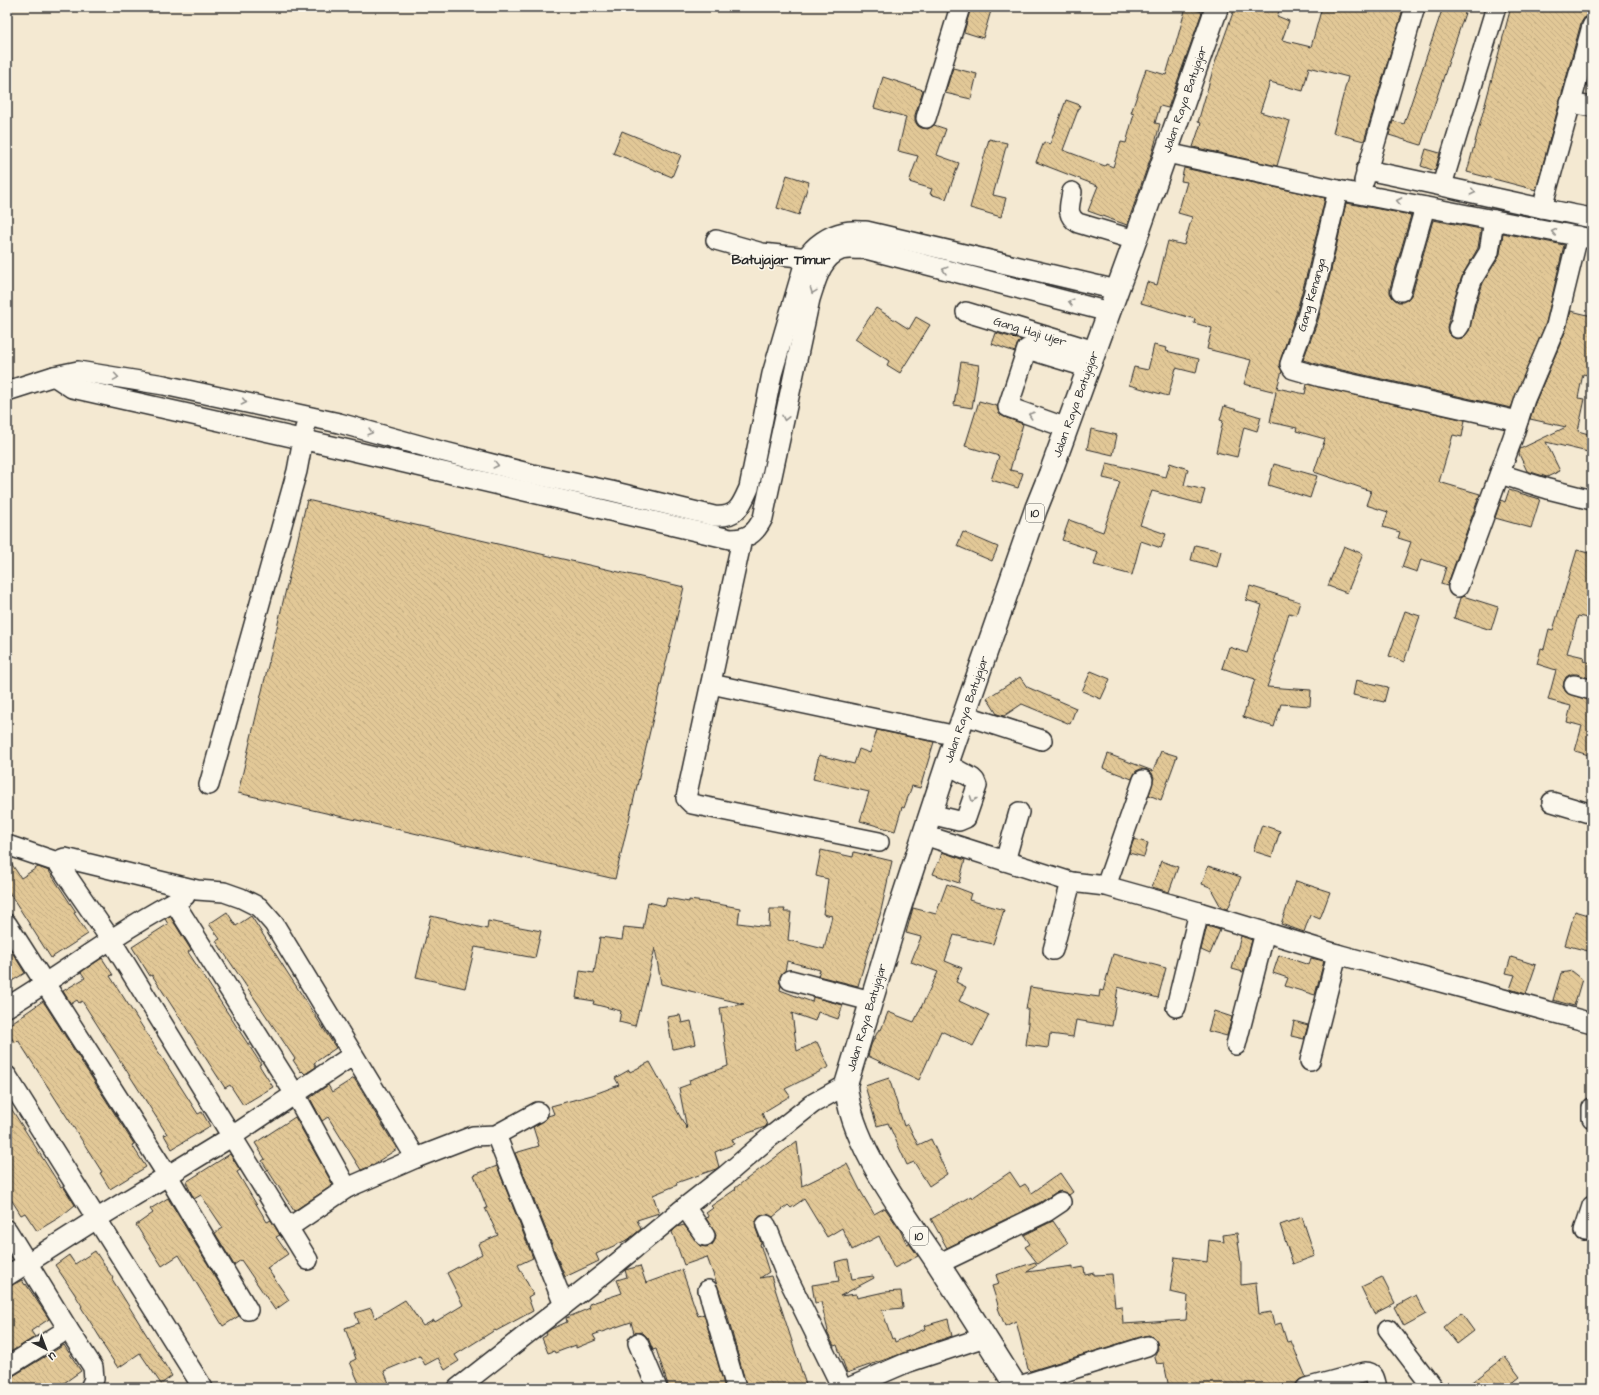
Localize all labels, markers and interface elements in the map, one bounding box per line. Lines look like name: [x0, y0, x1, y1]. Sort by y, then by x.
street label: Jalan Raya Batujajar: [1158, 43, 1211, 155]
one-way arrow: [1470, 188, 1476, 196]
one-way arrow: [1396, 198, 1402, 206]
one-way arrow: [1551, 228, 1557, 236]
district label: Batujajar Timur: [732, 250, 831, 270]
street label: Gang Kenanga: [1293, 256, 1332, 334]
one-way arrow: [942, 266, 948, 274]
one-way arrow: [809, 287, 817, 294]
one-way arrow: [1068, 298, 1075, 307]
street label: Gang Haji Ujer: [991, 312, 1069, 351]
street label: Jalan Raya Batujajar: [1048, 348, 1103, 460]
one-way arrow: [113, 372, 119, 381]
one-way arrow: [241, 397, 247, 405]
one-way arrow: [1027, 411, 1034, 419]
one-way arrow: [782, 415, 790, 421]
one-way arrow: [367, 427, 373, 435]
one-way arrow: [492, 460, 499, 469]
road number: 10: [1026, 504, 1044, 522]
street label: Jalan Raya Batujajar: [940, 653, 993, 765]
one-way arrow: [969, 796, 977, 803]
street label: Jalan Raya Batujajar: [842, 961, 891, 1074]
road number: 10: [910, 1227, 928, 1245]
north arrow: [26, 1329, 66, 1369]
text: U: [45, 1348, 60, 1364]

